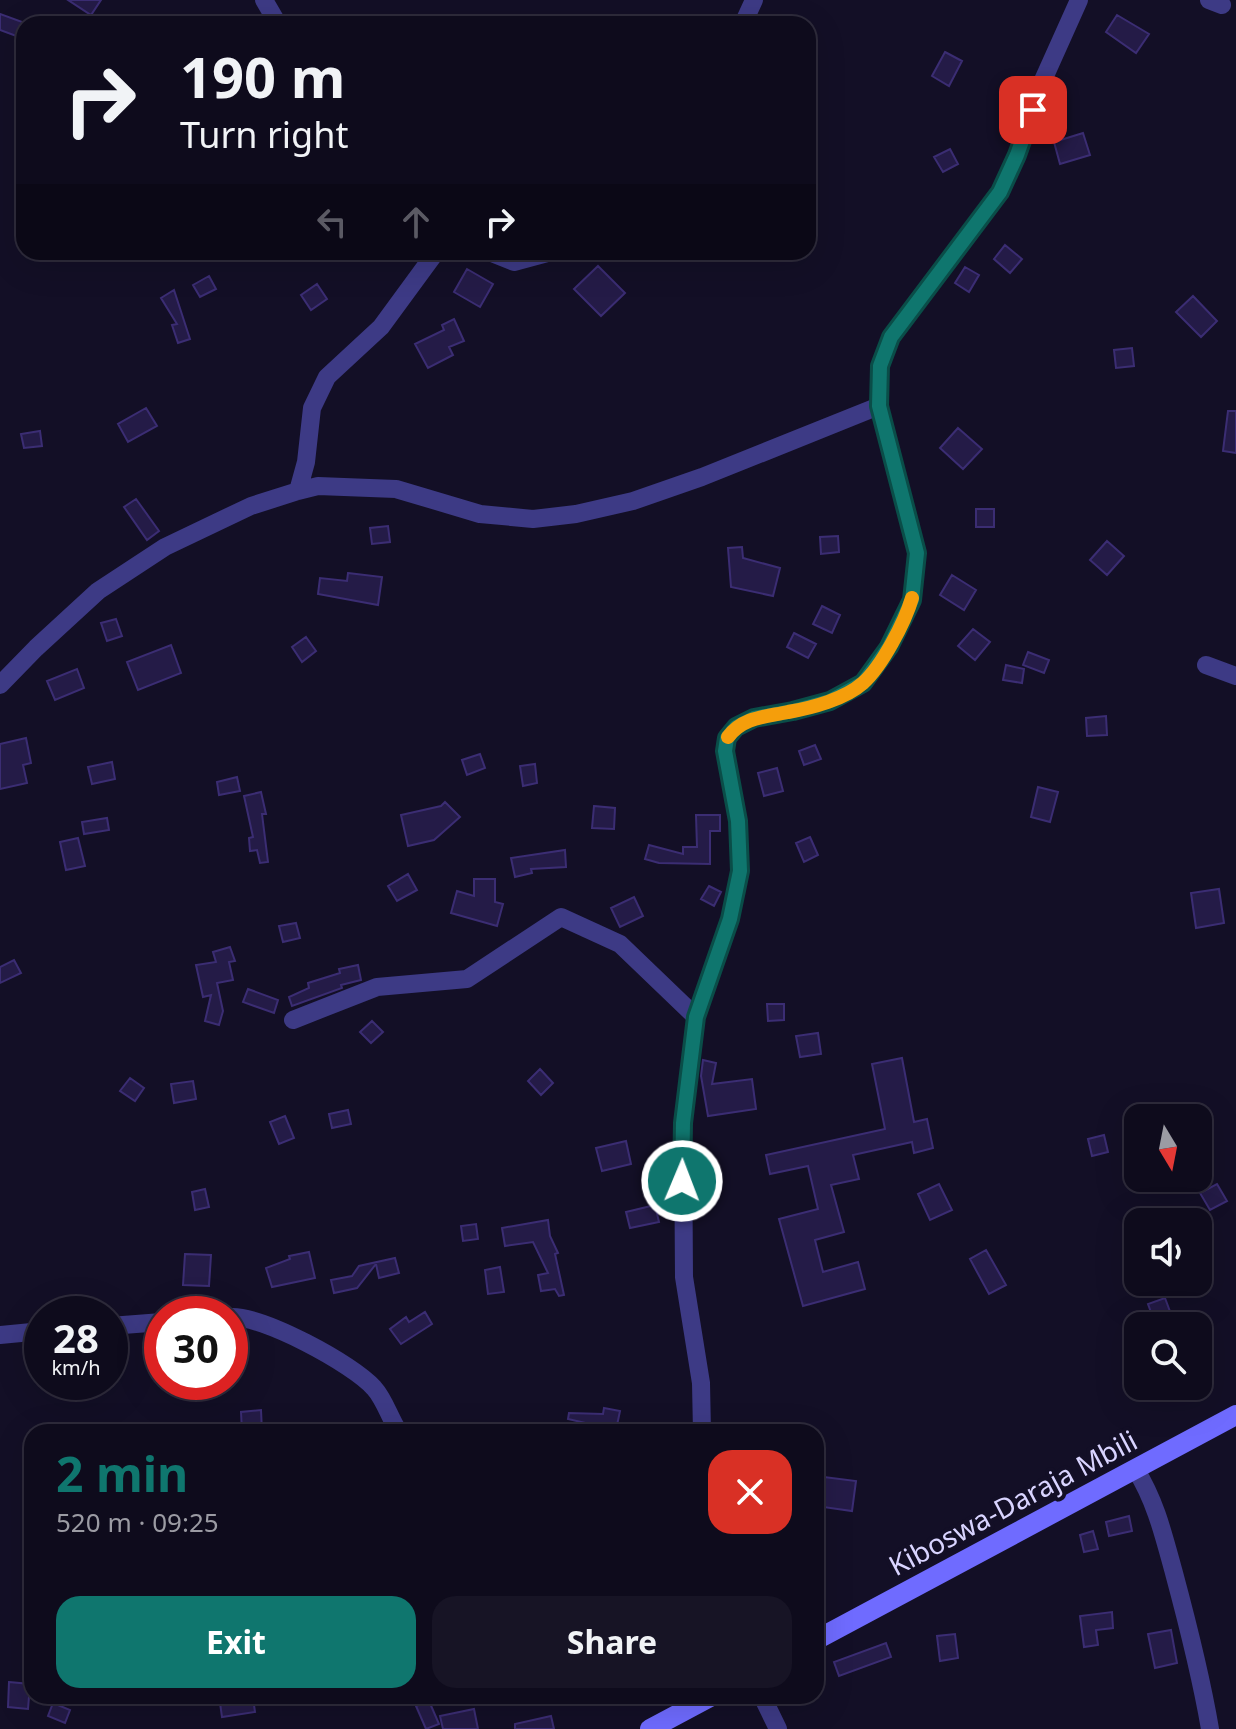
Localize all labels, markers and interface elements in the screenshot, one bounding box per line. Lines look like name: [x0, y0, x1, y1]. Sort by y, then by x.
text: 190 m: [180, 38, 345, 114]
icon: right: [48, 48, 152, 152]
pin: [999, 76, 1067, 144]
icon: arrive: [1011, 88, 1055, 132]
text: Turn right: [180, 110, 348, 159]
icon: left: [310, 200, 354, 244]
icon: ahead: [394, 200, 438, 244]
icon: right: [478, 200, 522, 244]
north arrow: [1124, 1104, 1212, 1192]
map controls: [1124, 1104, 1212, 1400]
position arrow: [640, 1139, 724, 1223]
button: sound: [1124, 1208, 1212, 1296]
speed limit sign: 30: [144, 1296, 248, 1400]
text: 28: [53, 1310, 99, 1365]
button: search: [1124, 1312, 1212, 1400]
text: km/h: [51, 1354, 101, 1381]
street label: Kiboswa-Daraja Mbili: [882, 1420, 1143, 1584]
text: 2 min: [56, 1441, 188, 1506]
button: close: [708, 1450, 792, 1534]
text: 520 m · 09:25: [56, 1504, 219, 1540]
button: Exit: [56, 1596, 416, 1688]
button: Share: [432, 1596, 792, 1688]

